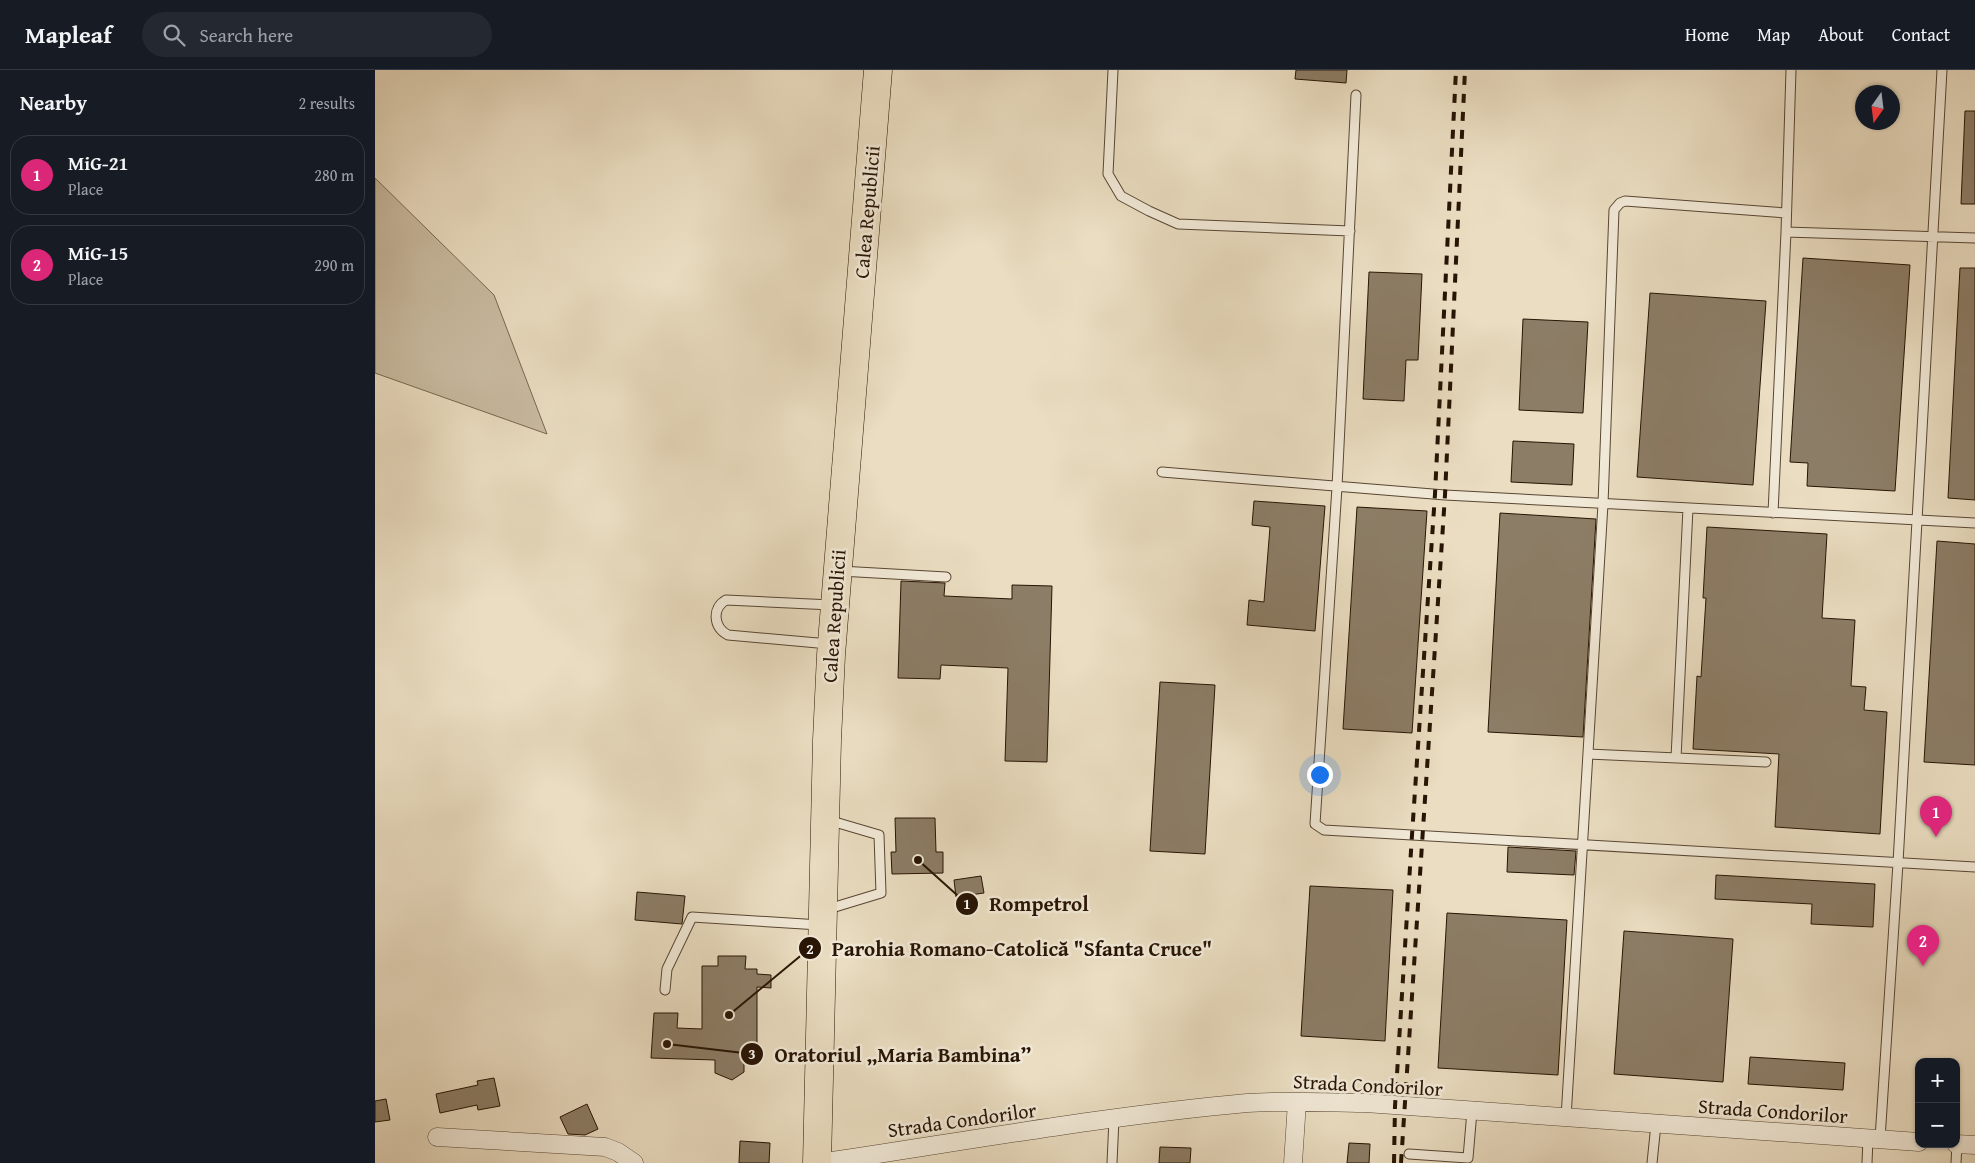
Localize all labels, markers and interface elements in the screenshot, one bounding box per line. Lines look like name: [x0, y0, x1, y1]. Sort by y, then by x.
search box: [142, 12, 492, 57]
text: Mapleaf: [25, 17, 112, 52]
icon: search: [160, 21, 188, 49]
text: Search here: [200, 21, 293, 49]
text: Home: [1685, 21, 1729, 48]
text: Map: [1757, 21, 1790, 48]
text: About: [1818, 21, 1864, 48]
text: Contact: [1892, 21, 1950, 48]
north arrow: [1855, 85, 1900, 130]
text: Nearby: [20, 87, 87, 118]
text: 2 results: [298, 91, 355, 115]
street label: Calea Republicii: [846, 144, 887, 280]
text: MiG-21: [68, 149, 128, 177]
text: 1: [33, 163, 41, 187]
text: 280 m: [314, 163, 354, 187]
text: Place: [68, 177, 103, 201]
text: MiG-15: [68, 239, 128, 267]
text: 2: [33, 253, 41, 277]
text: 290 m: [314, 253, 354, 277]
text: Place: [68, 267, 103, 291]
street label: Calea Republicii: [814, 548, 853, 684]
your location: [1307, 762, 1333, 788]
pin: 1: [1920, 796, 1952, 837]
callout: Rompetrol: [954, 886, 1099, 922]
text: Rompetrol: [989, 888, 1089, 919]
text: 1: [963, 893, 971, 914]
pin: 2: [1907, 925, 1939, 966]
callout: Parohia Romano-Catolică "Sfanta Cruce": [797, 930, 1223, 966]
text: Parohia Romano-Catolică "Sfanta Cruce": [832, 933, 1212, 964]
text: 2: [806, 938, 814, 959]
callout: Oratoriul „Maria Bambina”: [740, 1036, 1041, 1072]
text: Oratoriul „Maria Bambina”: [775, 1039, 1032, 1070]
text: 3: [748, 1043, 756, 1064]
map controls: [1915, 1058, 1960, 1148]
button: +: [1915, 1058, 1960, 1103]
street label: Strada Condorilor: [1292, 1066, 1444, 1103]
street label: Strada Condorilor: [1697, 1091, 1849, 1130]
street label: Strada Condorilor: [886, 1095, 1038, 1144]
button: −: [1915, 1103, 1960, 1148]

